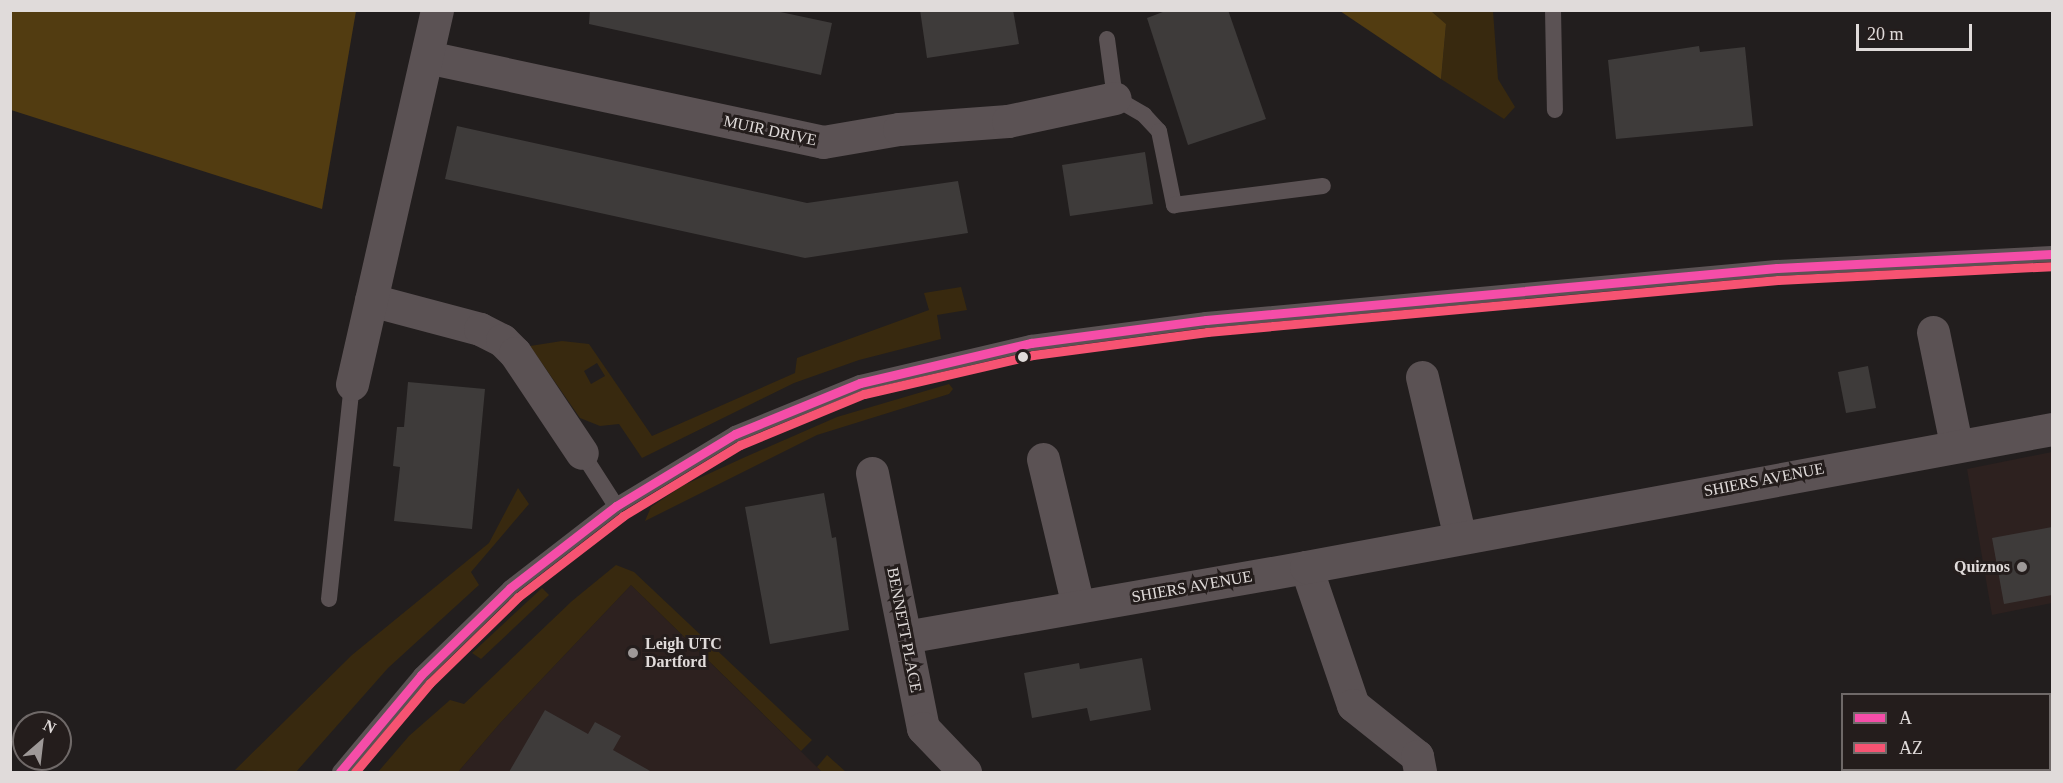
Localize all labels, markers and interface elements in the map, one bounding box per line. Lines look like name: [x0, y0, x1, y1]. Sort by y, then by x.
scale bar: [1859, 12, 1974, 50]
text: 20 m: [1867, 24, 1904, 44]
street label: MUIR DRIVE: [722, 112, 818, 150]
unlabelled marker: [1017, 351, 1029, 363]
street label: SHIERS AVENUE: [1702, 459, 1826, 501]
place label: Quiznos: [1954, 557, 2010, 577]
marker: Quiznos: [2015, 560, 2029, 574]
street label: BENNETT PLACE: [882, 566, 926, 694]
street label: SHIERS AVENUE: [1130, 567, 1254, 607]
place label: Leigh UTC Dartford: [645, 634, 722, 672]
marker: Leigh UTC Dartford: [626, 646, 640, 660]
legend: [1841, 693, 2051, 771]
text: A: [1899, 708, 1912, 728]
north arrow: [12, 711, 72, 771]
text: N: [41, 716, 59, 737]
text: AZ: [1899, 738, 1923, 758]

